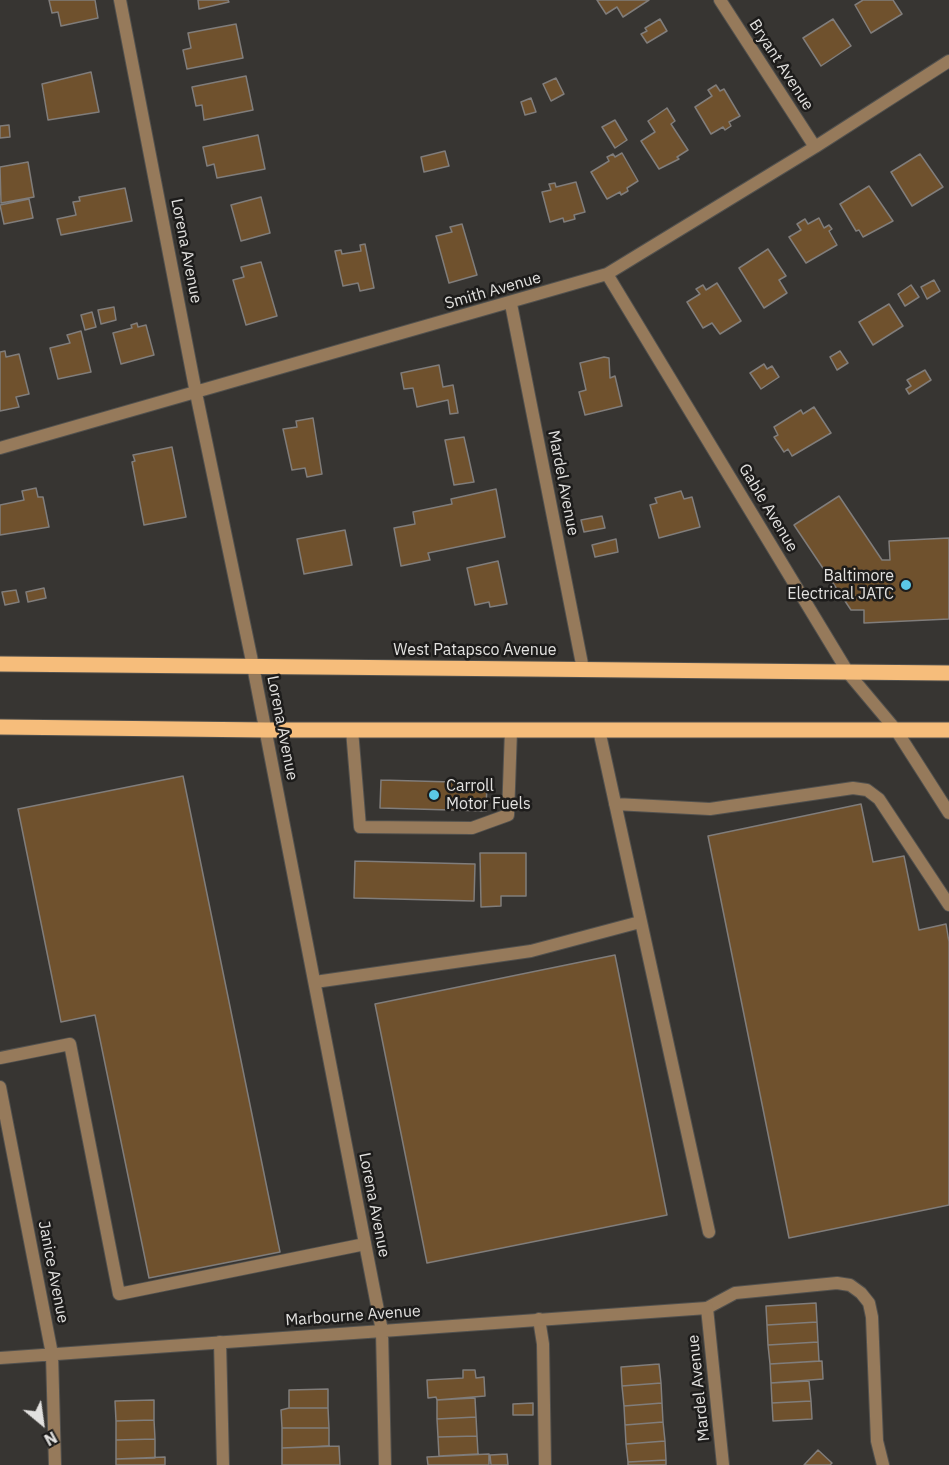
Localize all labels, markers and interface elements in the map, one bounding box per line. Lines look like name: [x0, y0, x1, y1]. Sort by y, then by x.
street label: Bryant Avenue: [744, 16, 818, 114]
street label: Lorena Avenue: [166, 197, 206, 305]
street label: Smith Avenue: [443, 268, 543, 314]
street label: Mardel Avenue: [543, 429, 583, 537]
street label: Gable Avenue: [734, 461, 802, 555]
place label: Baltimore Electrical JATC: [787, 566, 894, 604]
marker: Baltimore Electrical JATC: [899, 578, 913, 592]
street label: West Patapsco Avenue: [393, 640, 557, 660]
street label: Lorena Avenue: [262, 674, 302, 782]
place label: Carroll Motor Fuels: [446, 776, 531, 814]
marker: Carroll Motor Fuels: [427, 788, 441, 802]
street label: Lorena Avenue: [354, 1151, 394, 1259]
street label: Janice Avenue: [34, 1219, 72, 1325]
street label: Marbourne Avenue: [285, 1302, 421, 1330]
street label: Mardel Avenue: [684, 1334, 714, 1442]
north arrow: [12, 1393, 72, 1453]
text: N: [41, 1427, 61, 1450]

